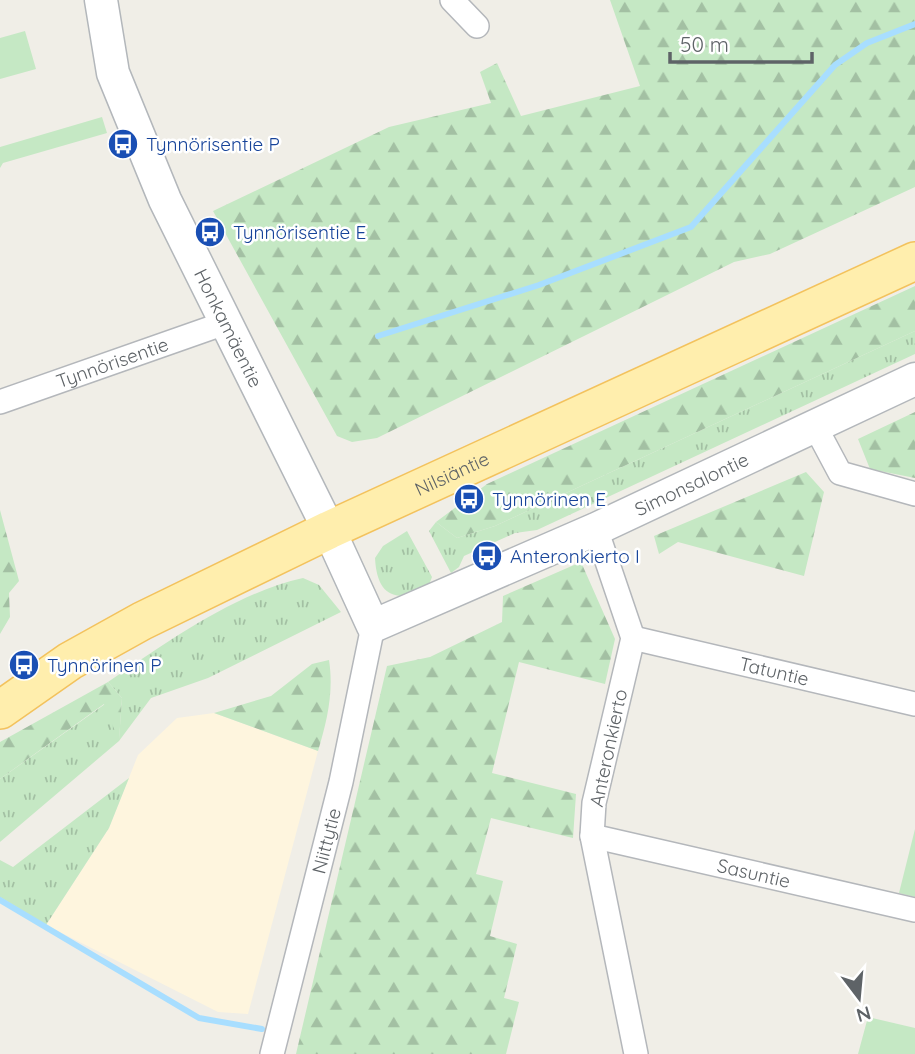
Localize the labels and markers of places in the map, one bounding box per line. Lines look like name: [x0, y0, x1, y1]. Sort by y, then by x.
bus stop icon: Tynnörisentie P: [106, 127, 140, 161]
place label: Tynnörisentie P: [146, 132, 280, 156]
bus stop icon: Tynnörisentie E: [193, 215, 227, 249]
place label: Tynnörisentie E: [233, 220, 366, 244]
bus stop icon: Tynnörinen E: [452, 482, 486, 516]
place label: Tynnörinen E: [492, 487, 606, 511]
bus stop icon: Anteronkierto I: [470, 539, 504, 573]
place label: Anteronkierto I: [510, 544, 640, 568]
bus stop icon: Tynnörinen P: [7, 648, 41, 682]
place label: Tynnörinen P: [47, 653, 162, 677]

